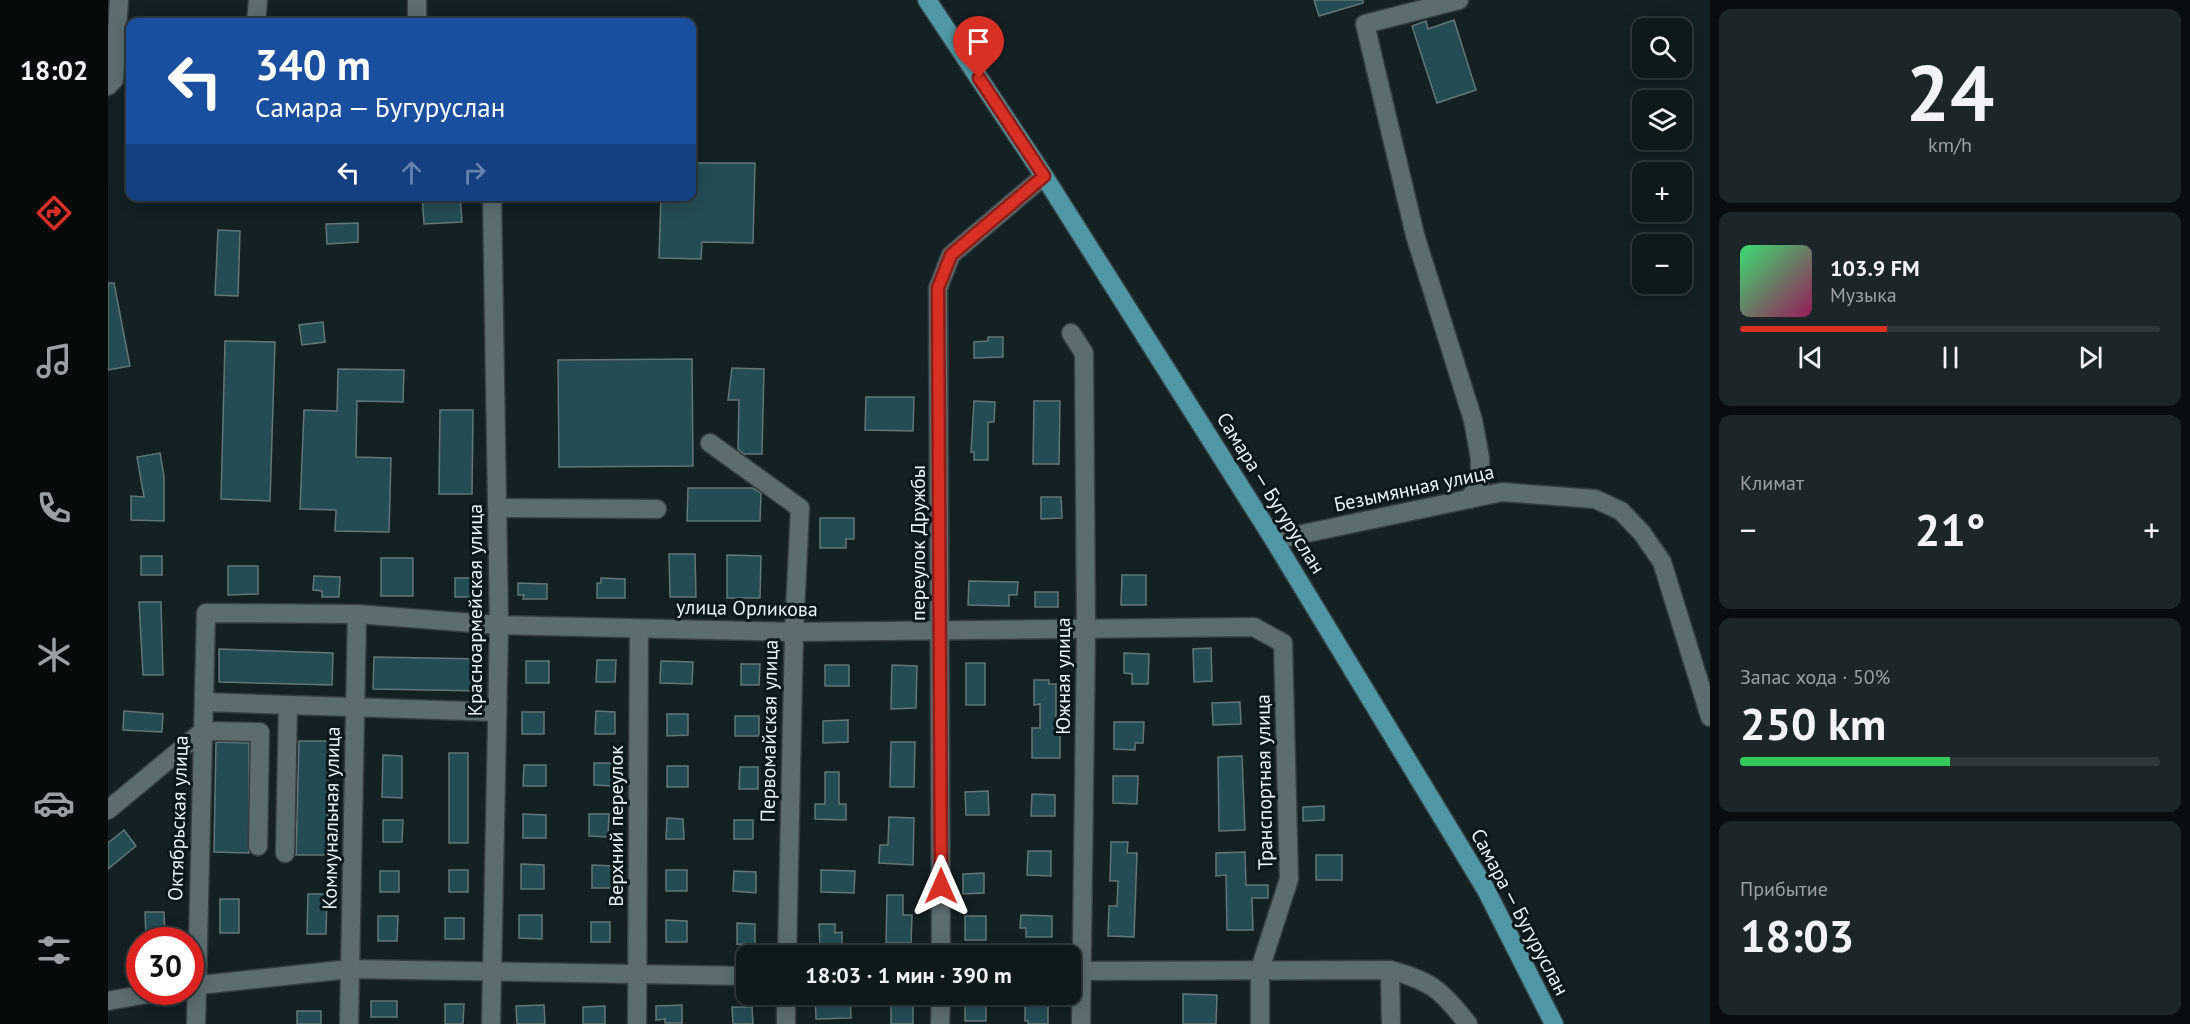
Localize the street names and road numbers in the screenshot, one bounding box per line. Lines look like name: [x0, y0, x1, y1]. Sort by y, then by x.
street label: Самара — Бугуруслан: [1211, 408, 1331, 578]
street label: Безымянная улица: [1332, 458, 1496, 518]
street label: переулок Дружбы: [905, 465, 931, 621]
street label: Красноармейская улица: [462, 504, 488, 716]
street label: улица Орликова: [676, 594, 818, 622]
street label: Южная улица: [1050, 617, 1076, 735]
street label: Первомайская улица: [754, 639, 784, 823]
street label: Транспортная улица: [1249, 694, 1279, 870]
street label: Коммунальная улица: [316, 726, 346, 910]
street label: Октябрьская улица: [162, 735, 194, 901]
street label: Верхний переулок: [603, 745, 629, 907]
street label: Самара — Бугуруслан: [1465, 824, 1575, 1000]

